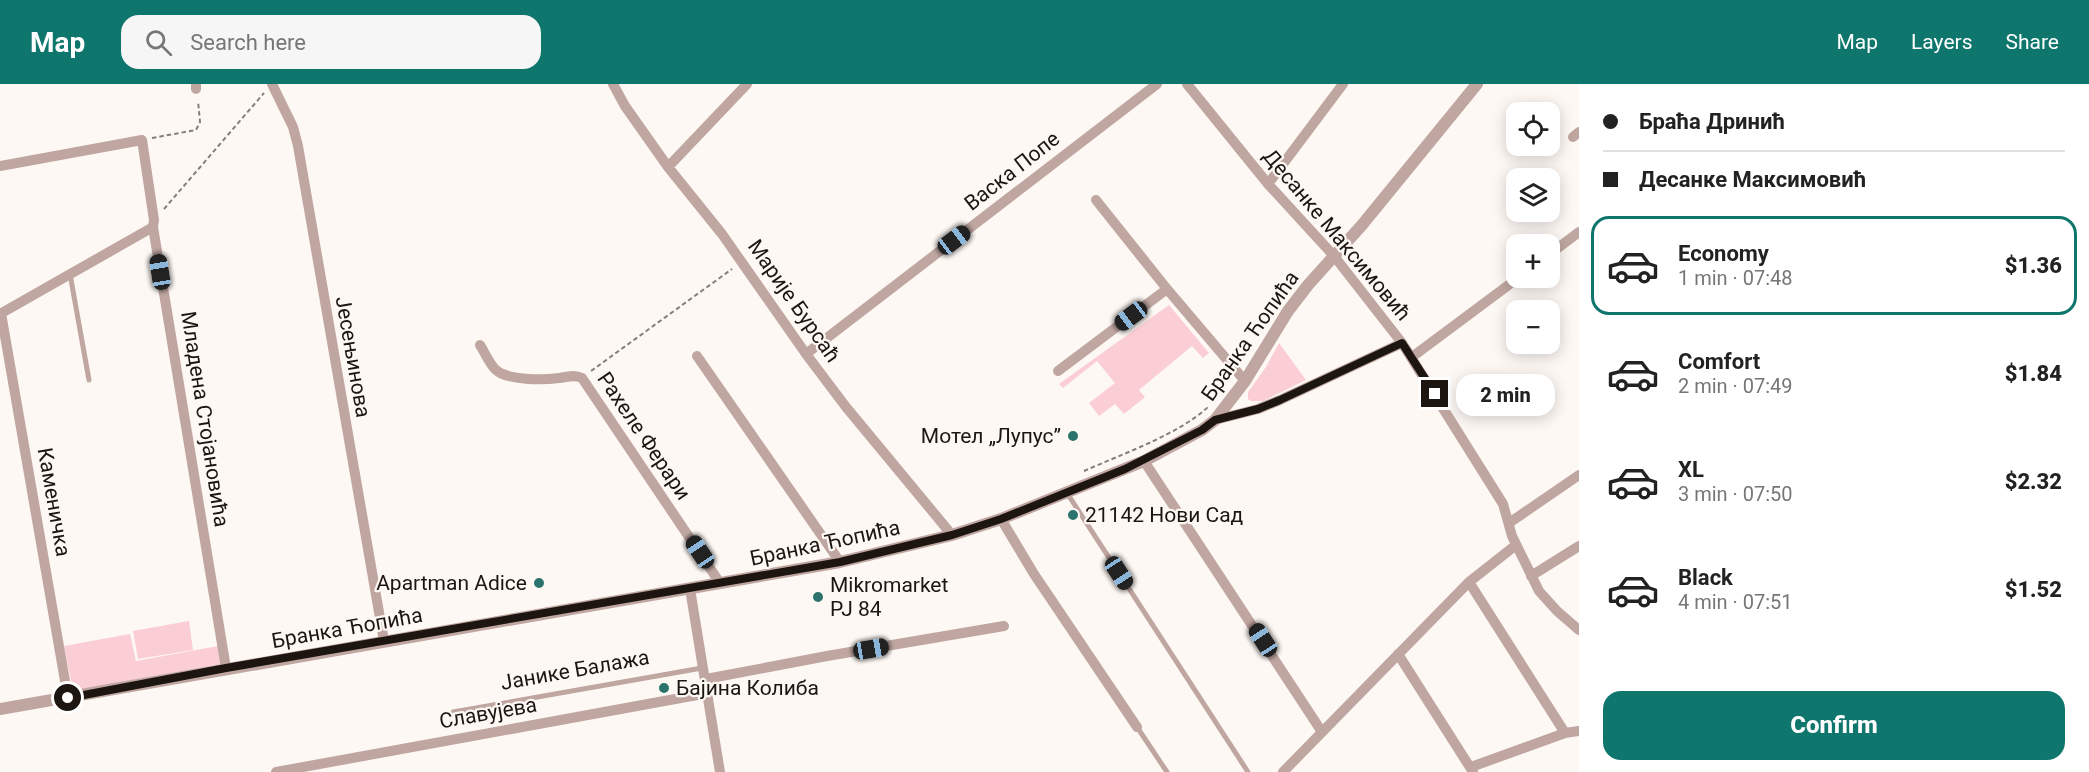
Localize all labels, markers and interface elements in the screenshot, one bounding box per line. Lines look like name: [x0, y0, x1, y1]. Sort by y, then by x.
search box: [121, 15, 541, 69]
text: Map: [30, 26, 85, 59]
icon: search: [142, 26, 175, 59]
text: Search here: [190, 30, 306, 55]
text: Map: [1836, 30, 1878, 54]
text: Layers: [1911, 30, 1972, 54]
text: Share: [2005, 30, 2059, 54]
map controls: [1506, 102, 1560, 354]
button: locate: [1506, 102, 1560, 156]
text: Браћа Дринић: [1639, 109, 1785, 134]
street label: Васка Попе: [960, 127, 1064, 215]
street label: Десанке Максимовић: [1258, 144, 1416, 326]
text: Десанке Максимовић: [1639, 167, 1866, 192]
button: layers: [1506, 168, 1560, 222]
car: [934, 222, 974, 258]
button: +: [1506, 234, 1560, 288]
street label: Марије Бурсаћ: [743, 235, 845, 367]
icon: car: [1606, 239, 1660, 293]
text: Economy: [1678, 241, 1769, 266]
car: [148, 253, 172, 291]
text: $1.36: [2005, 253, 2062, 278]
text: 1 min · 07:48: [1678, 266, 1793, 290]
street label: Бранка Ћопића: [1196, 267, 1304, 405]
street label: Јесењинова: [331, 295, 375, 419]
car: [1111, 298, 1151, 334]
button: −: [1506, 300, 1560, 354]
street label: Младена Стојановића: [176, 309, 234, 529]
icon: car: [1606, 347, 1660, 401]
text: Comfort: [1678, 349, 1760, 374]
text: $1.84: [2005, 361, 2062, 386]
street label: Рахеле Ферари: [592, 368, 696, 504]
callout: 2 min: [1456, 373, 1555, 415]
text: 2 min · 07:49: [1678, 374, 1793, 398]
route end: [1421, 380, 1448, 407]
text: 2 min: [1480, 383, 1531, 407]
place label: Мотел „Лупус”: [921, 424, 1061, 448]
marker: Мотел „Лупус”: [1066, 429, 1080, 443]
street label: Каменичка: [33, 446, 75, 558]
icon: car: [1606, 455, 1660, 509]
text: XL: [1678, 457, 1704, 482]
text: $2.32: [2005, 469, 2062, 494]
text: 3 min · 07:50: [1678, 482, 1793, 506]
place label: 21142 Нови Сад: [1085, 503, 1244, 527]
marker: 21142 Нови Сад: [1066, 508, 1080, 522]
street label: Бранка Ћопића: [748, 515, 902, 571]
car: [682, 532, 718, 572]
car: [1102, 553, 1136, 593]
icon: car: [1606, 563, 1660, 617]
text: Black: [1678, 565, 1733, 590]
place label: Apartman Adice: [376, 571, 527, 595]
place label: Mikromarket PJ 84: [830, 573, 949, 621]
marker: Apartman Adice: [532, 576, 546, 590]
text: $1.52: [2005, 577, 2062, 602]
marker: Mikromarket PJ 84: [811, 590, 825, 604]
text: 4 min · 07:51: [1678, 590, 1793, 614]
street label: Бранка Ћопића: [270, 603, 424, 653]
car: [1246, 620, 1280, 660]
car: [852, 637, 890, 661]
street label: Јанике Балажа: [499, 645, 651, 695]
place label: Бајина Колиба: [676, 676, 819, 700]
marker: Бајина Колиба: [657, 681, 671, 695]
route start: [54, 684, 81, 711]
button: Confirm: [1603, 691, 2065, 760]
street label: Славујева: [437, 693, 539, 733]

